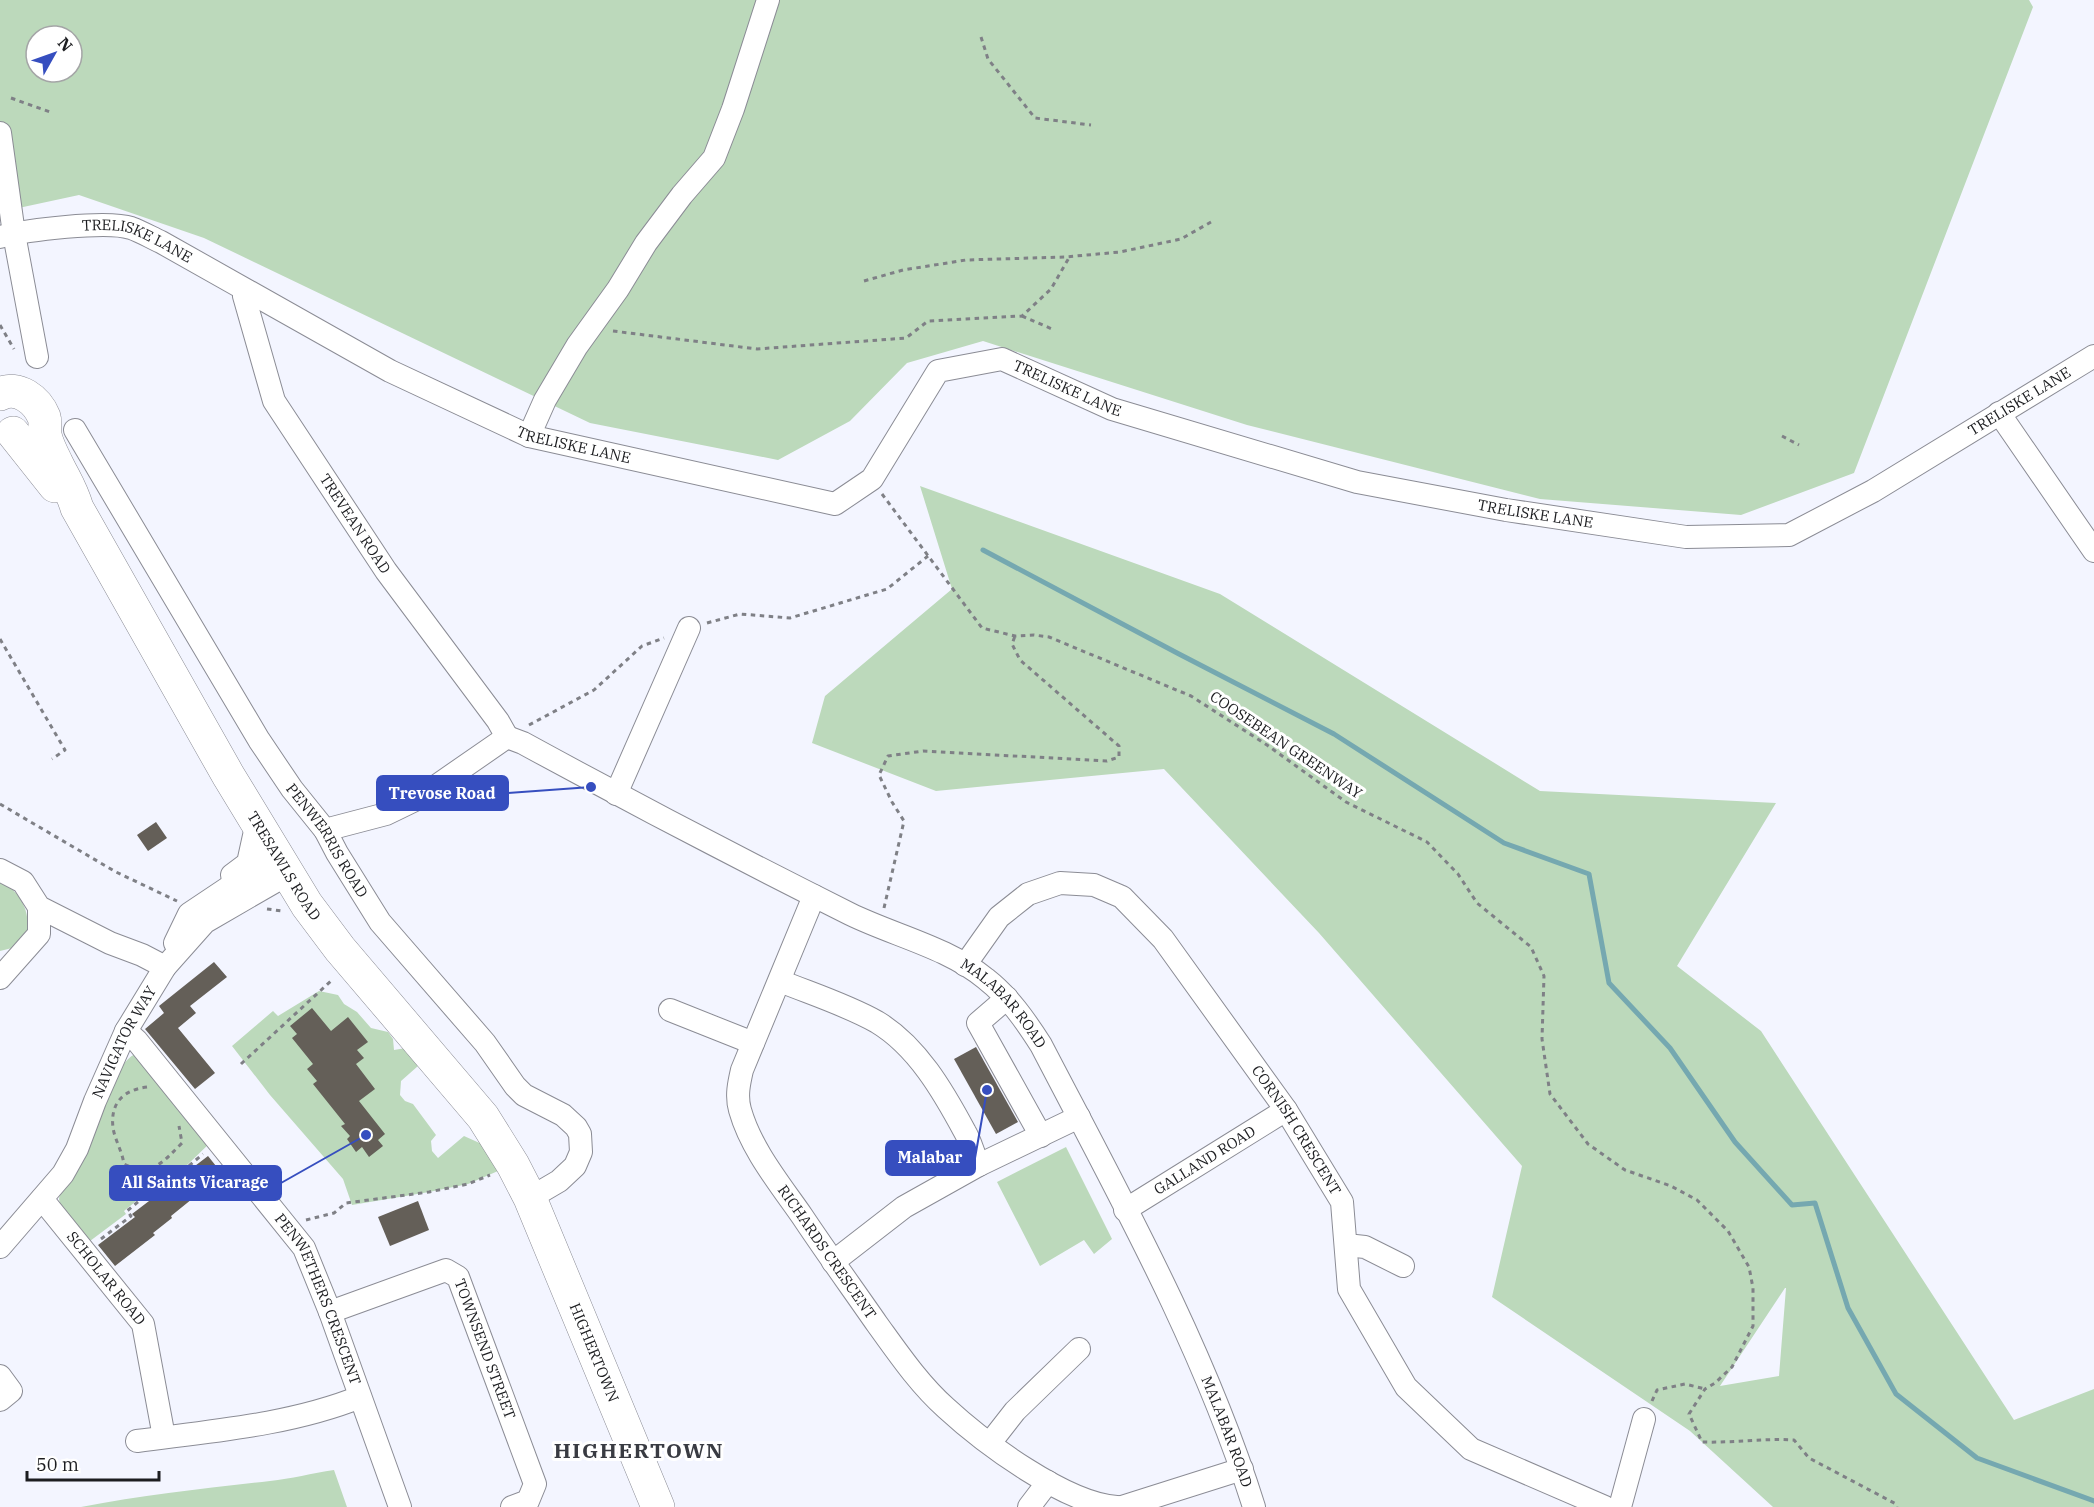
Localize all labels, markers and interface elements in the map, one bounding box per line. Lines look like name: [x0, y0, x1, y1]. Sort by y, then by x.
north arrow: [24, 24, 84, 84]
text: N: [54, 33, 77, 56]
street label: TRELISKE LANE: [81, 215, 196, 267]
street label: TRELISKE LANE: [1010, 355, 1124, 420]
street label: TRELISKE LANE: [1964, 362, 2074, 440]
street label: TRELISKE LANE: [513, 421, 633, 467]
street label: TREVEAN ROAD: [316, 470, 395, 577]
street label: TRELISKE LANE: [1476, 495, 1595, 532]
street label: COOSEBEAN GREENWAY: [1207, 687, 1366, 803]
callout: Trevose Road: [377, 776, 508, 810]
street label: PENWERRIS ROAD: [282, 779, 372, 901]
text: Trevose Road: [388, 783, 496, 803]
street label: TRESAWLS ROAD: [243, 808, 325, 924]
street label: MALABAR ROAD: [957, 954, 1051, 1052]
street label: NAVIGATOR WAY: [87, 982, 160, 1101]
street label: CORNISH CRESCENT: [1248, 1061, 1345, 1198]
street label: GALLAND ROAD: [1150, 1121, 1259, 1199]
callout: Malabar: [886, 1141, 975, 1175]
text: Malabar: [897, 1147, 963, 1167]
callout: All Saints Vicarage: [110, 1166, 281, 1200]
text: All Saints Vicarage: [121, 1172, 269, 1192]
street label: RICHARDS CRESCENT: [774, 1181, 881, 1323]
street label: PENWETHERS CRESCENT: [271, 1209, 365, 1388]
street label: SCHOLAR ROAD: [63, 1227, 150, 1329]
street label: TOWNSEND STREET: [450, 1276, 520, 1422]
street label: HIGHERTOWN: [566, 1300, 623, 1405]
street label: MALABAR ROAD: [1197, 1373, 1257, 1490]
district label: HIGHERTOWN: [554, 1436, 724, 1464]
scale bar: [27, 1444, 159, 1482]
text: 50 m: [36, 1453, 79, 1476]

